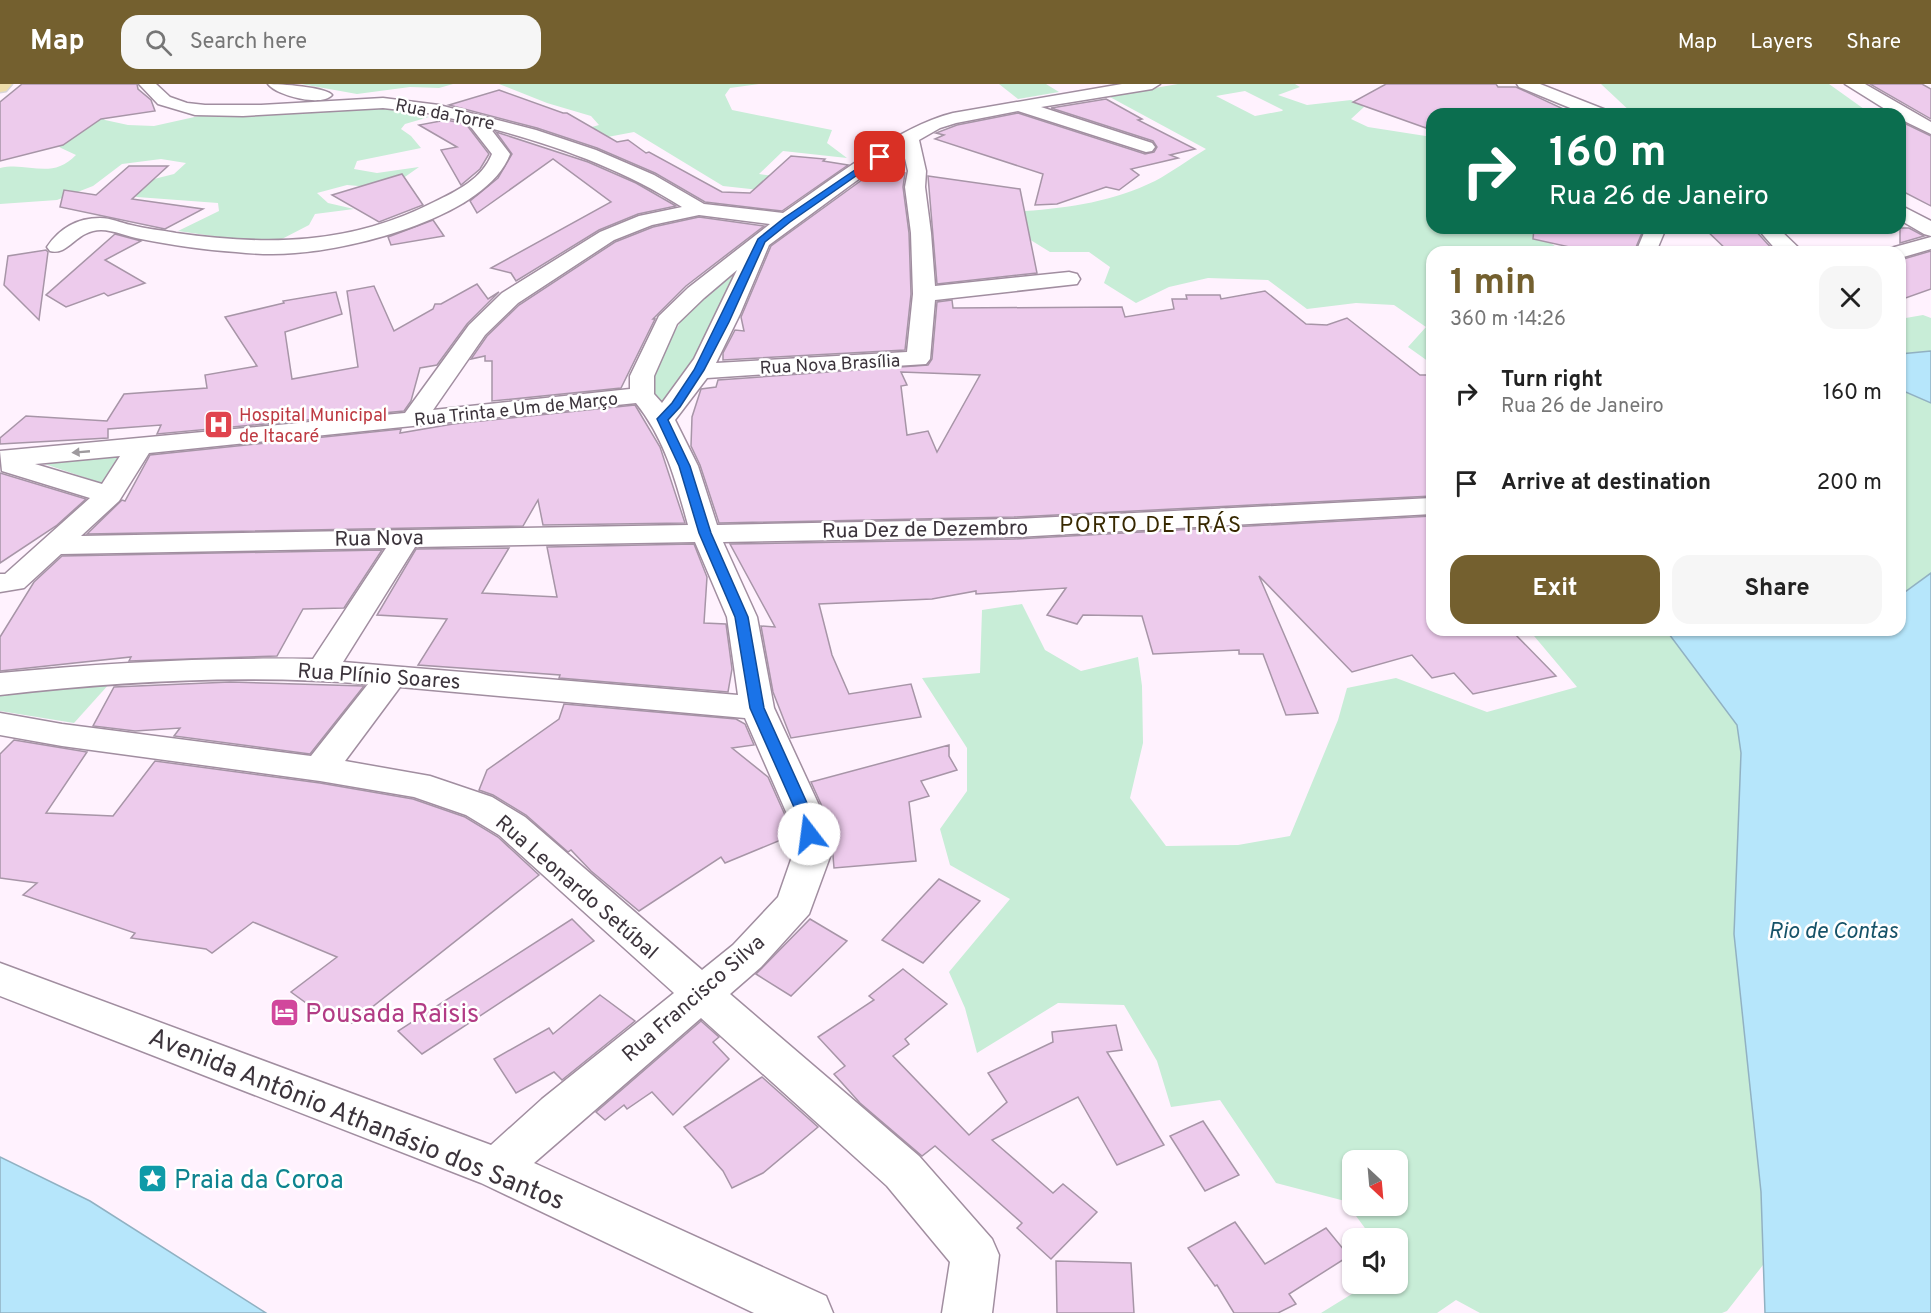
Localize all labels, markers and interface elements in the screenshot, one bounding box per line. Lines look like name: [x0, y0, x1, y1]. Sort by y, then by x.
search box: [121, 15, 541, 69]
text: Map: [30, 24, 85, 60]
icon: search: [142, 26, 175, 59]
text: Search here: [190, 29, 307, 56]
text: Map: [1678, 29, 1717, 56]
text: Layers: [1750, 29, 1813, 56]
text: Share: [1846, 29, 1901, 56]
street label: Rua da Torre: [393, 95, 496, 136]
text: 160 m: [1549, 128, 1667, 181]
pin: [854, 131, 905, 182]
icon: right: [1450, 132, 1528, 210]
icon: arrive: [863, 140, 896, 173]
text: Rua 26 de Janeiro: [1549, 180, 1769, 214]
text: 1 min: [1450, 261, 1536, 307]
button: close: [1819, 266, 1882, 329]
text: 360 m · 14:26: [1450, 307, 1566, 333]
street label: Rua Nova Brasília: [759, 350, 901, 381]
text: Turn right: [1501, 367, 1603, 394]
icon: right: [1450, 377, 1483, 410]
text: 160 m: [1823, 380, 1882, 407]
street label: Rua Trinta e Um de Março: [413, 388, 619, 433]
text: Rua 26 de Janeiro: [1501, 394, 1664, 420]
place label: Hospital Municipal de Itacaré: [239, 405, 387, 449]
hospital icon: Hospital Municipal de Itacaré: [202, 409, 234, 441]
one-way arrow: [72, 447, 91, 457]
icon: arrive: [1450, 467, 1483, 500]
text: Arrive at destination: [1501, 470, 1711, 497]
text: 200 m: [1817, 470, 1882, 497]
district label: PORTO DE TRÁS: [1059, 511, 1243, 540]
street label: Rua Dez de Dezembro: [822, 515, 1028, 546]
street label: Rua Nova: [334, 525, 424, 554]
button: Exit: [1450, 555, 1660, 624]
button: Share: [1672, 555, 1882, 624]
street label: Rua Plínio Soares: [296, 658, 461, 697]
position arrow: [777, 802, 841, 866]
street label: Rua Leonardo Setúbal: [489, 810, 663, 966]
water label: Rio de Contas: [1768, 919, 1899, 946]
street label: Rua Francisco Silva: [617, 930, 771, 1069]
hotel icon: Pousada Raisis: [268, 997, 300, 1029]
place label: Pousada Raisis: [305, 999, 479, 1032]
street label: Avenida Antônio Athanásio dos Santos: [143, 1022, 569, 1219]
north arrow: [1342, 1150, 1408, 1216]
map controls: [1342, 1150, 1408, 1294]
place icon: Praia da Coroa: [137, 1163, 169, 1195]
place label: Praia da Coroa: [174, 1165, 344, 1198]
button: sound: [1342, 1228, 1408, 1294]

